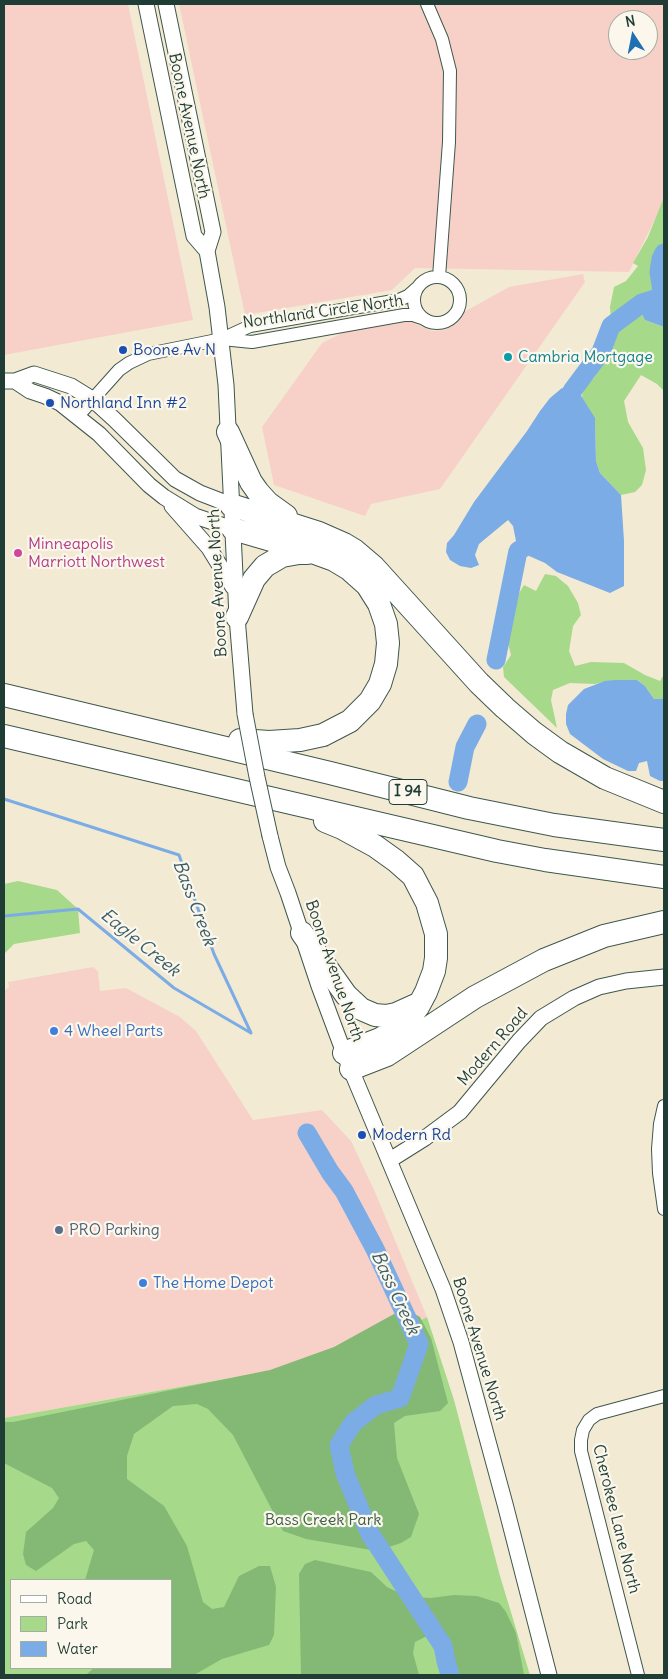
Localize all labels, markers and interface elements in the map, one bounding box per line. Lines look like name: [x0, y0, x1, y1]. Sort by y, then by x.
north arrow: [608, 10, 658, 60]
text: N: [624, 11, 637, 31]
street label: Boone Avenue North: [164, 51, 214, 201]
street label: Northland Circle North: [241, 291, 405, 333]
place label: Boone Av N: [133, 340, 216, 360]
marker: Boone Av N: [117, 344, 129, 356]
place label: Cambria Mortgage: [518, 347, 653, 367]
marker: Cambria Mortgage: [502, 351, 514, 363]
place label: Northland Inn #2: [60, 393, 187, 413]
marker: Northland Inn #2: [44, 397, 56, 409]
street label: Boone Avenue North: [205, 508, 231, 658]
place label: Minneapolis Marriott Northwest: [28, 534, 165, 572]
marker: Minneapolis Marriott Northwest: [12, 547, 24, 559]
road number: I 94: [389, 780, 427, 804]
water label: Bass Creek: [168, 857, 220, 949]
street label: Boone Avenue North: [301, 898, 367, 1044]
water label: Eagle Creek: [96, 904, 184, 982]
street label: Modern Road: [454, 1004, 532, 1090]
place label: 4 Wheel Parts: [64, 1021, 163, 1041]
marker: 4 Wheel Parts: [48, 1025, 60, 1037]
place label: Modern Rd: [372, 1125, 451, 1145]
marker: Modern Rd: [356, 1129, 368, 1141]
place label: PRO Parking: [69, 1220, 160, 1240]
marker: PRO Parking: [53, 1224, 65, 1236]
water label: Bass Creek: [366, 1248, 424, 1338]
place label: The Home Depot: [153, 1273, 273, 1293]
street label: Boone Avenue North: [448, 1275, 510, 1423]
marker: The Home Depot: [137, 1277, 149, 1289]
street label: Cherokee Lane North: [588, 1442, 644, 1596]
park label: Bass Creek Park: [265, 1510, 381, 1530]
legend: [10, 1579, 172, 1669]
text: Road: [57, 1589, 92, 1608]
text: Park: [57, 1614, 88, 1633]
text: Water: [57, 1639, 98, 1658]

